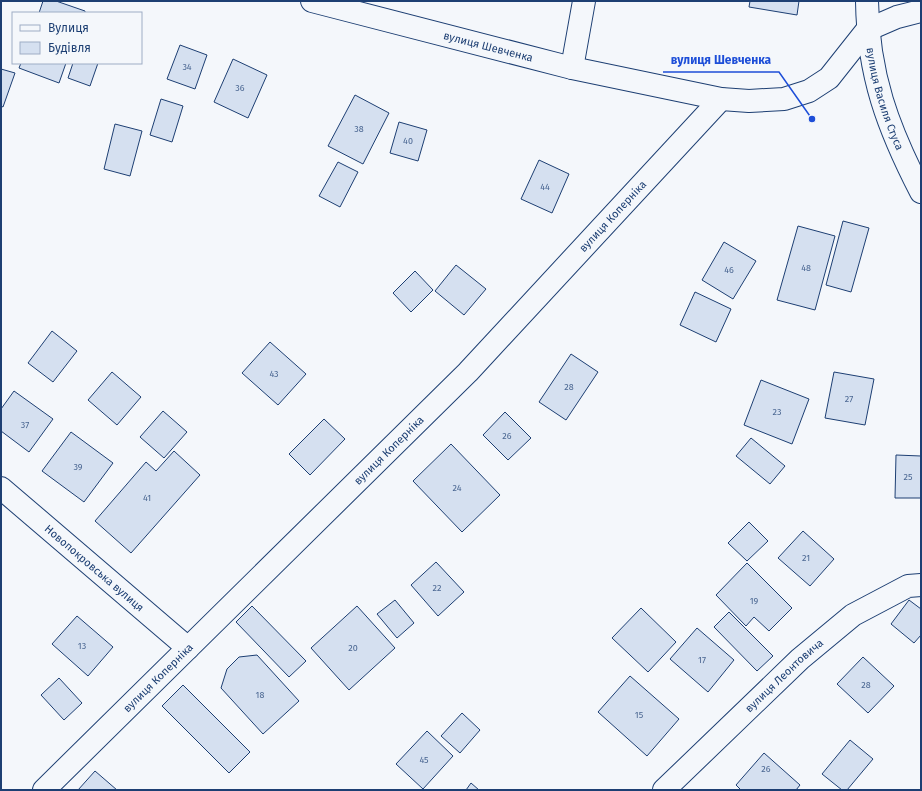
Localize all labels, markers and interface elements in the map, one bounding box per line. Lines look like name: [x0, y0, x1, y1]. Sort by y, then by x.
legend: [12, 12, 142, 64]
text: Вулиця: [48, 21, 89, 35]
street label: вулиця Шевченка: [442, 29, 534, 64]
text: Будівля: [48, 41, 91, 55]
street label: вулиця Василя Стуса: [864, 47, 906, 152]
callout: вулиця Шевченка: [663, 48, 779, 72]
text: вулиця Шевченка: [671, 53, 772, 67]
house number: 34: [182, 62, 192, 72]
house number: 36: [235, 83, 245, 93]
house number: 38: [354, 124, 364, 134]
house number: 40: [403, 136, 413, 146]
street label: вулиця Коперніка: [576, 178, 649, 254]
house number: 44: [540, 182, 550, 192]
house number: 48: [801, 263, 811, 273]
house number: 46: [724, 265, 734, 275]
house number: 43: [269, 369, 279, 379]
house number: 28: [564, 382, 574, 392]
house number: 27: [845, 394, 853, 404]
house number: 23: [773, 407, 781, 417]
street label: вулиця Коперніка: [351, 413, 426, 487]
house number: 37: [21, 420, 29, 430]
house number: 26: [502, 431, 512, 441]
house number: 39: [73, 462, 83, 472]
house number: 25: [904, 472, 913, 482]
house number: 24: [452, 483, 462, 493]
house number: 41: [143, 493, 151, 503]
street label: Новопокровська вулиця: [42, 522, 147, 614]
house number: 21: [802, 553, 810, 563]
house number: 22: [433, 583, 441, 593]
house number: 19: [750, 596, 759, 606]
street label: вулиця Леонтовича: [742, 636, 826, 715]
street label: вулиця Коперніка: [120, 640, 196, 715]
house number: 13: [78, 641, 86, 651]
house number: 20: [348, 643, 358, 653]
house number: 17: [698, 655, 706, 665]
house number: 28: [861, 680, 871, 690]
house number: 18: [256, 690, 264, 700]
house number: 15: [635, 710, 644, 720]
house number: 45: [419, 755, 429, 765]
house number: 26: [761, 764, 771, 774]

